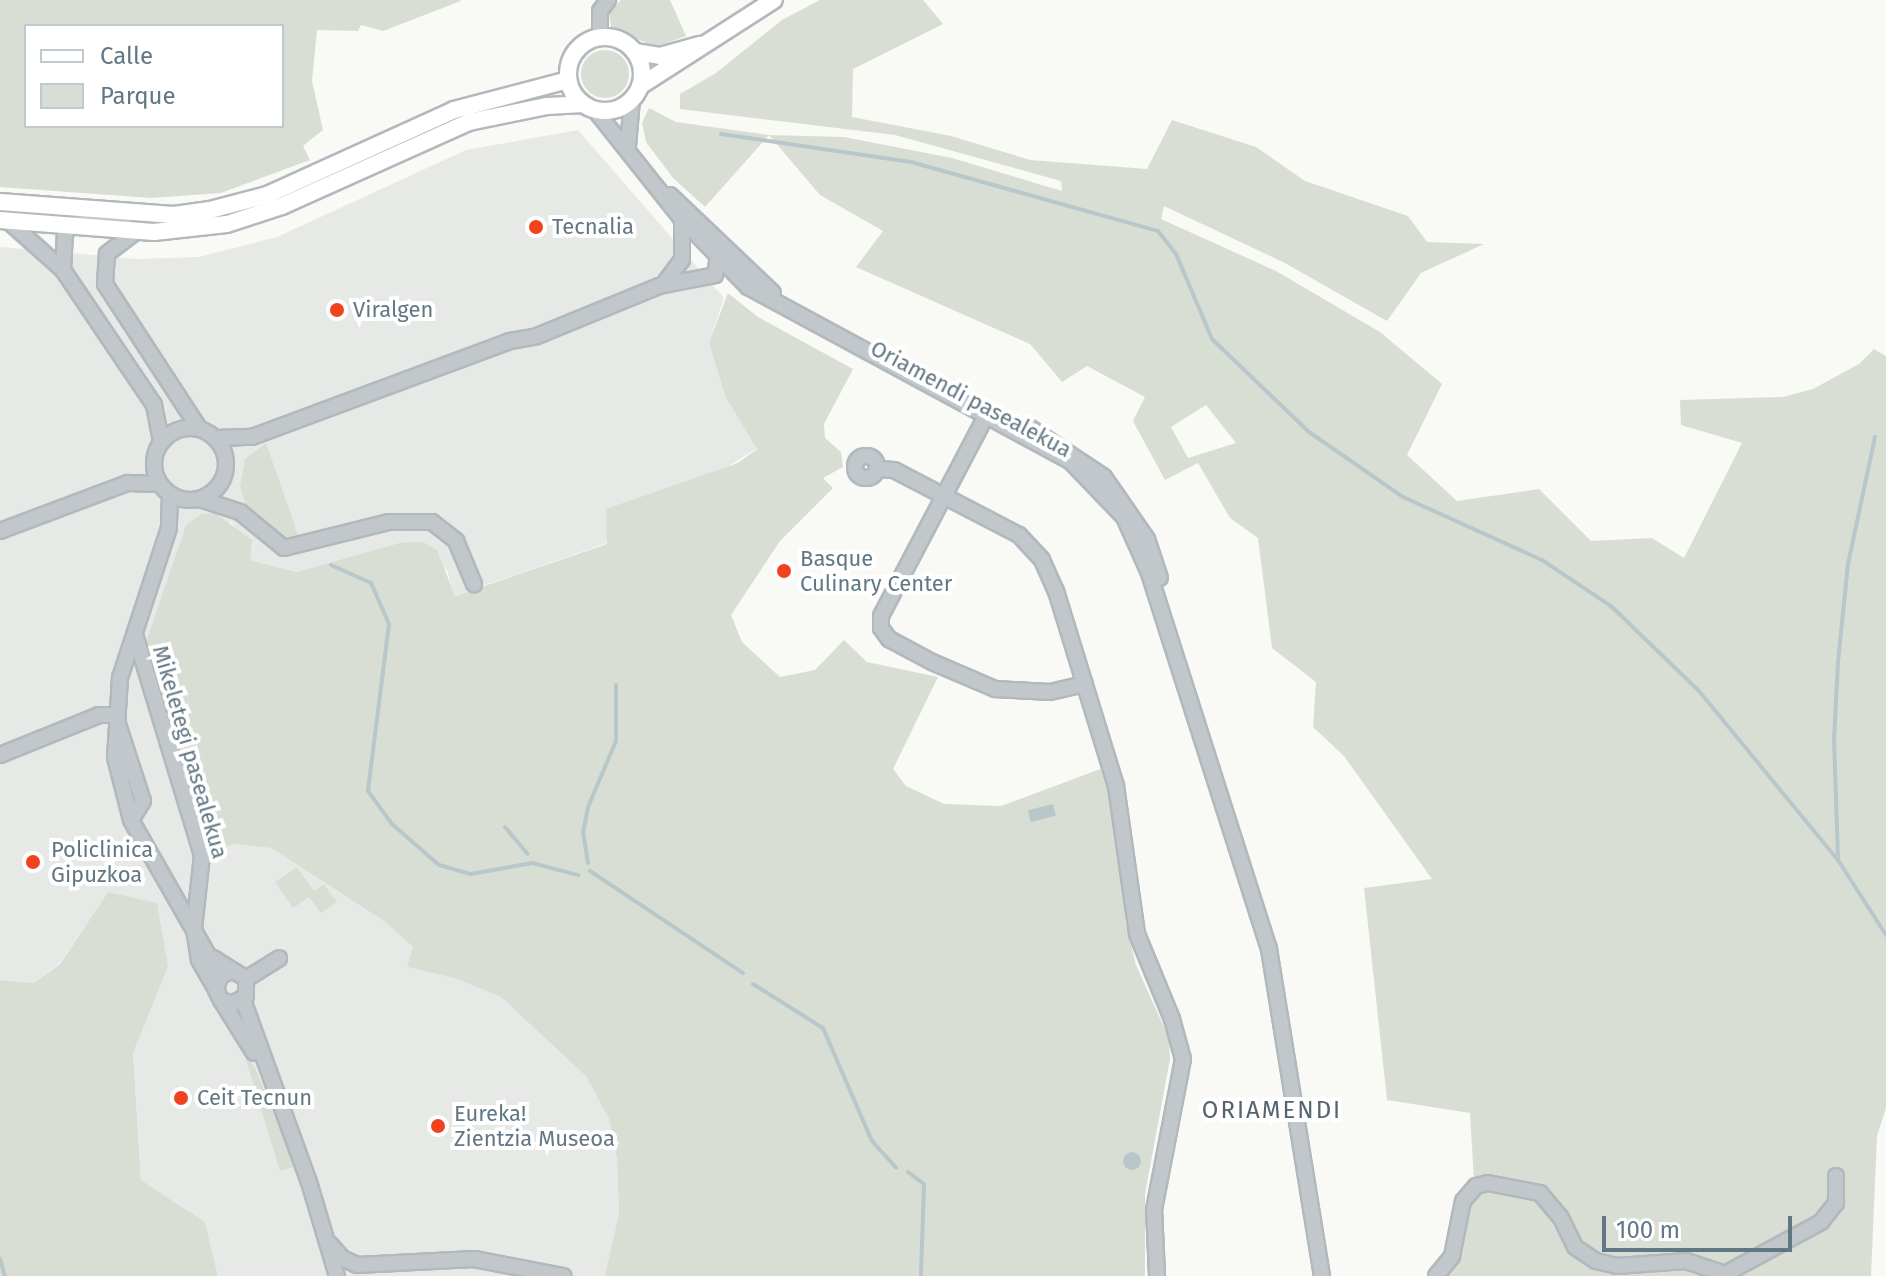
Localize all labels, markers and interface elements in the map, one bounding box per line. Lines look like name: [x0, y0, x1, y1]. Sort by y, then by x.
legend: [24, 24, 284, 128]
text: Calle: [100, 42, 153, 70]
text: Parque: [100, 82, 176, 110]
place label: Tecnalia: [552, 214, 634, 240]
marker: Tecnalia: [527, 218, 545, 236]
place label: Viralgen: [353, 297, 433, 323]
marker: Viralgen: [328, 301, 346, 319]
street label: Oriamendi pasealekua: [866, 335, 1076, 463]
place label: Basque Culinary Center: [800, 545, 952, 596]
marker: Basque Culinary Center: [775, 562, 793, 580]
street label: Mikeletegi pasealekua: [147, 642, 233, 862]
place label: Policlinica Gipuzkoa: [51, 836, 153, 888]
marker: Policlinica Gipuzkoa: [22, 851, 44, 873]
place label: Ceit Tecnun: [197, 1085, 312, 1111]
marker: Ceit Tecnun: [172, 1089, 190, 1107]
district label: ORIAMENDI: [1202, 1097, 1342, 1125]
place label: Eureka! Zientzia Museoa: [454, 1100, 615, 1152]
marker: Eureka! Zientzia Museoa: [429, 1117, 447, 1135]
scale bar: [1606, 1200, 1796, 1250]
text: 100 m: [1616, 1216, 1680, 1244]

